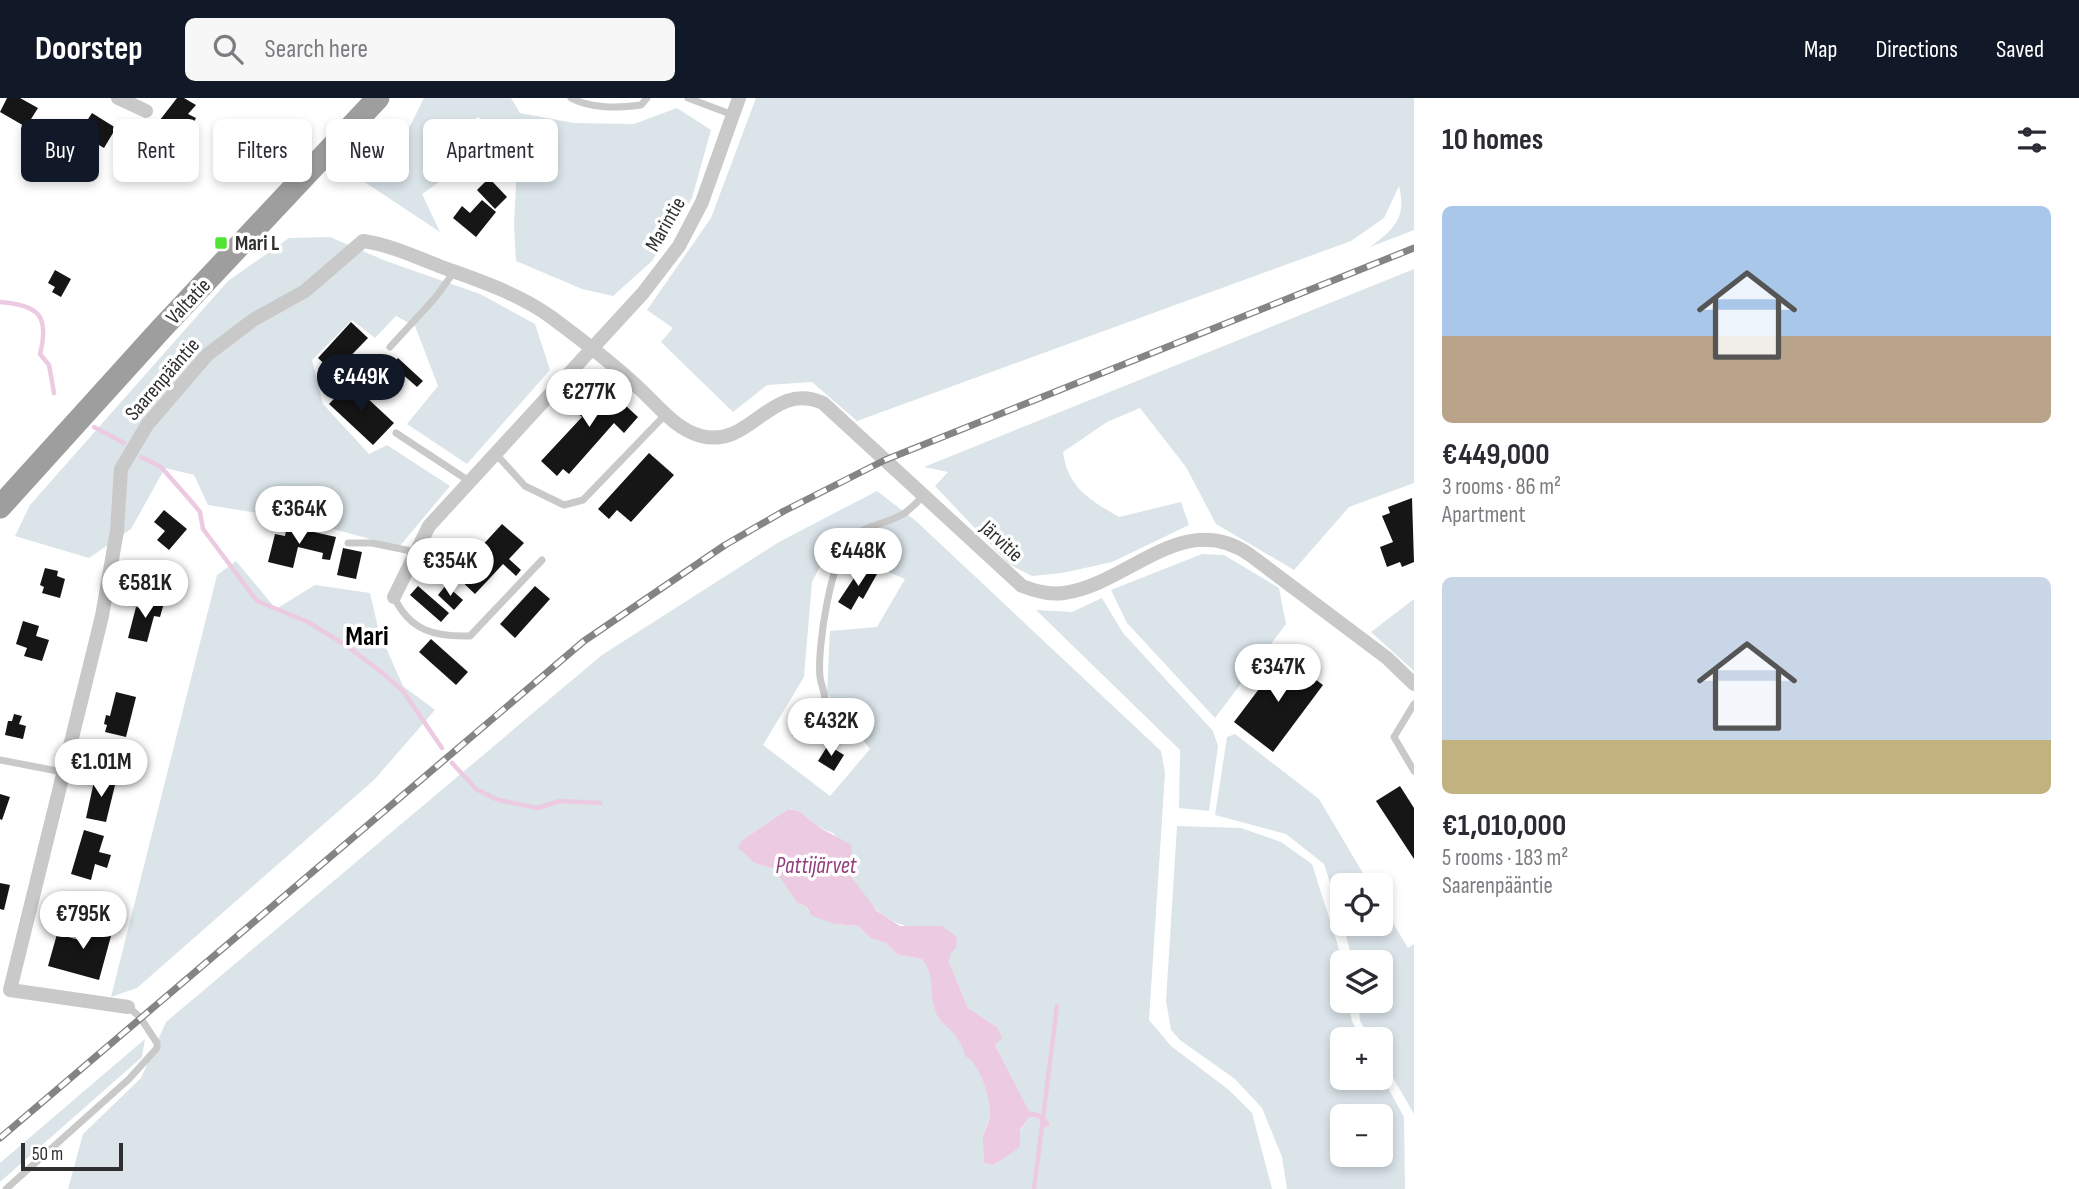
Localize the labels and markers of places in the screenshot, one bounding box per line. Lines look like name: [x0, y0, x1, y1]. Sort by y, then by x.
place label: Mari L: [235, 231, 279, 256]
marker: Mari L: [213, 235, 229, 251]
pin: €449K: [312, 354, 410, 414]
pin: €277K: [540, 370, 638, 429]
pin: €364K: [250, 486, 348, 546]
pin: €448K: [809, 528, 907, 588]
pin: €354K: [401, 538, 499, 598]
pin: €581K: [96, 560, 194, 620]
pin: €347K: [1229, 644, 1327, 704]
pin: €432K: [782, 698, 880, 758]
pin: €1.01M: [44, 740, 158, 799]
pin: €795K: [34, 892, 132, 951]

